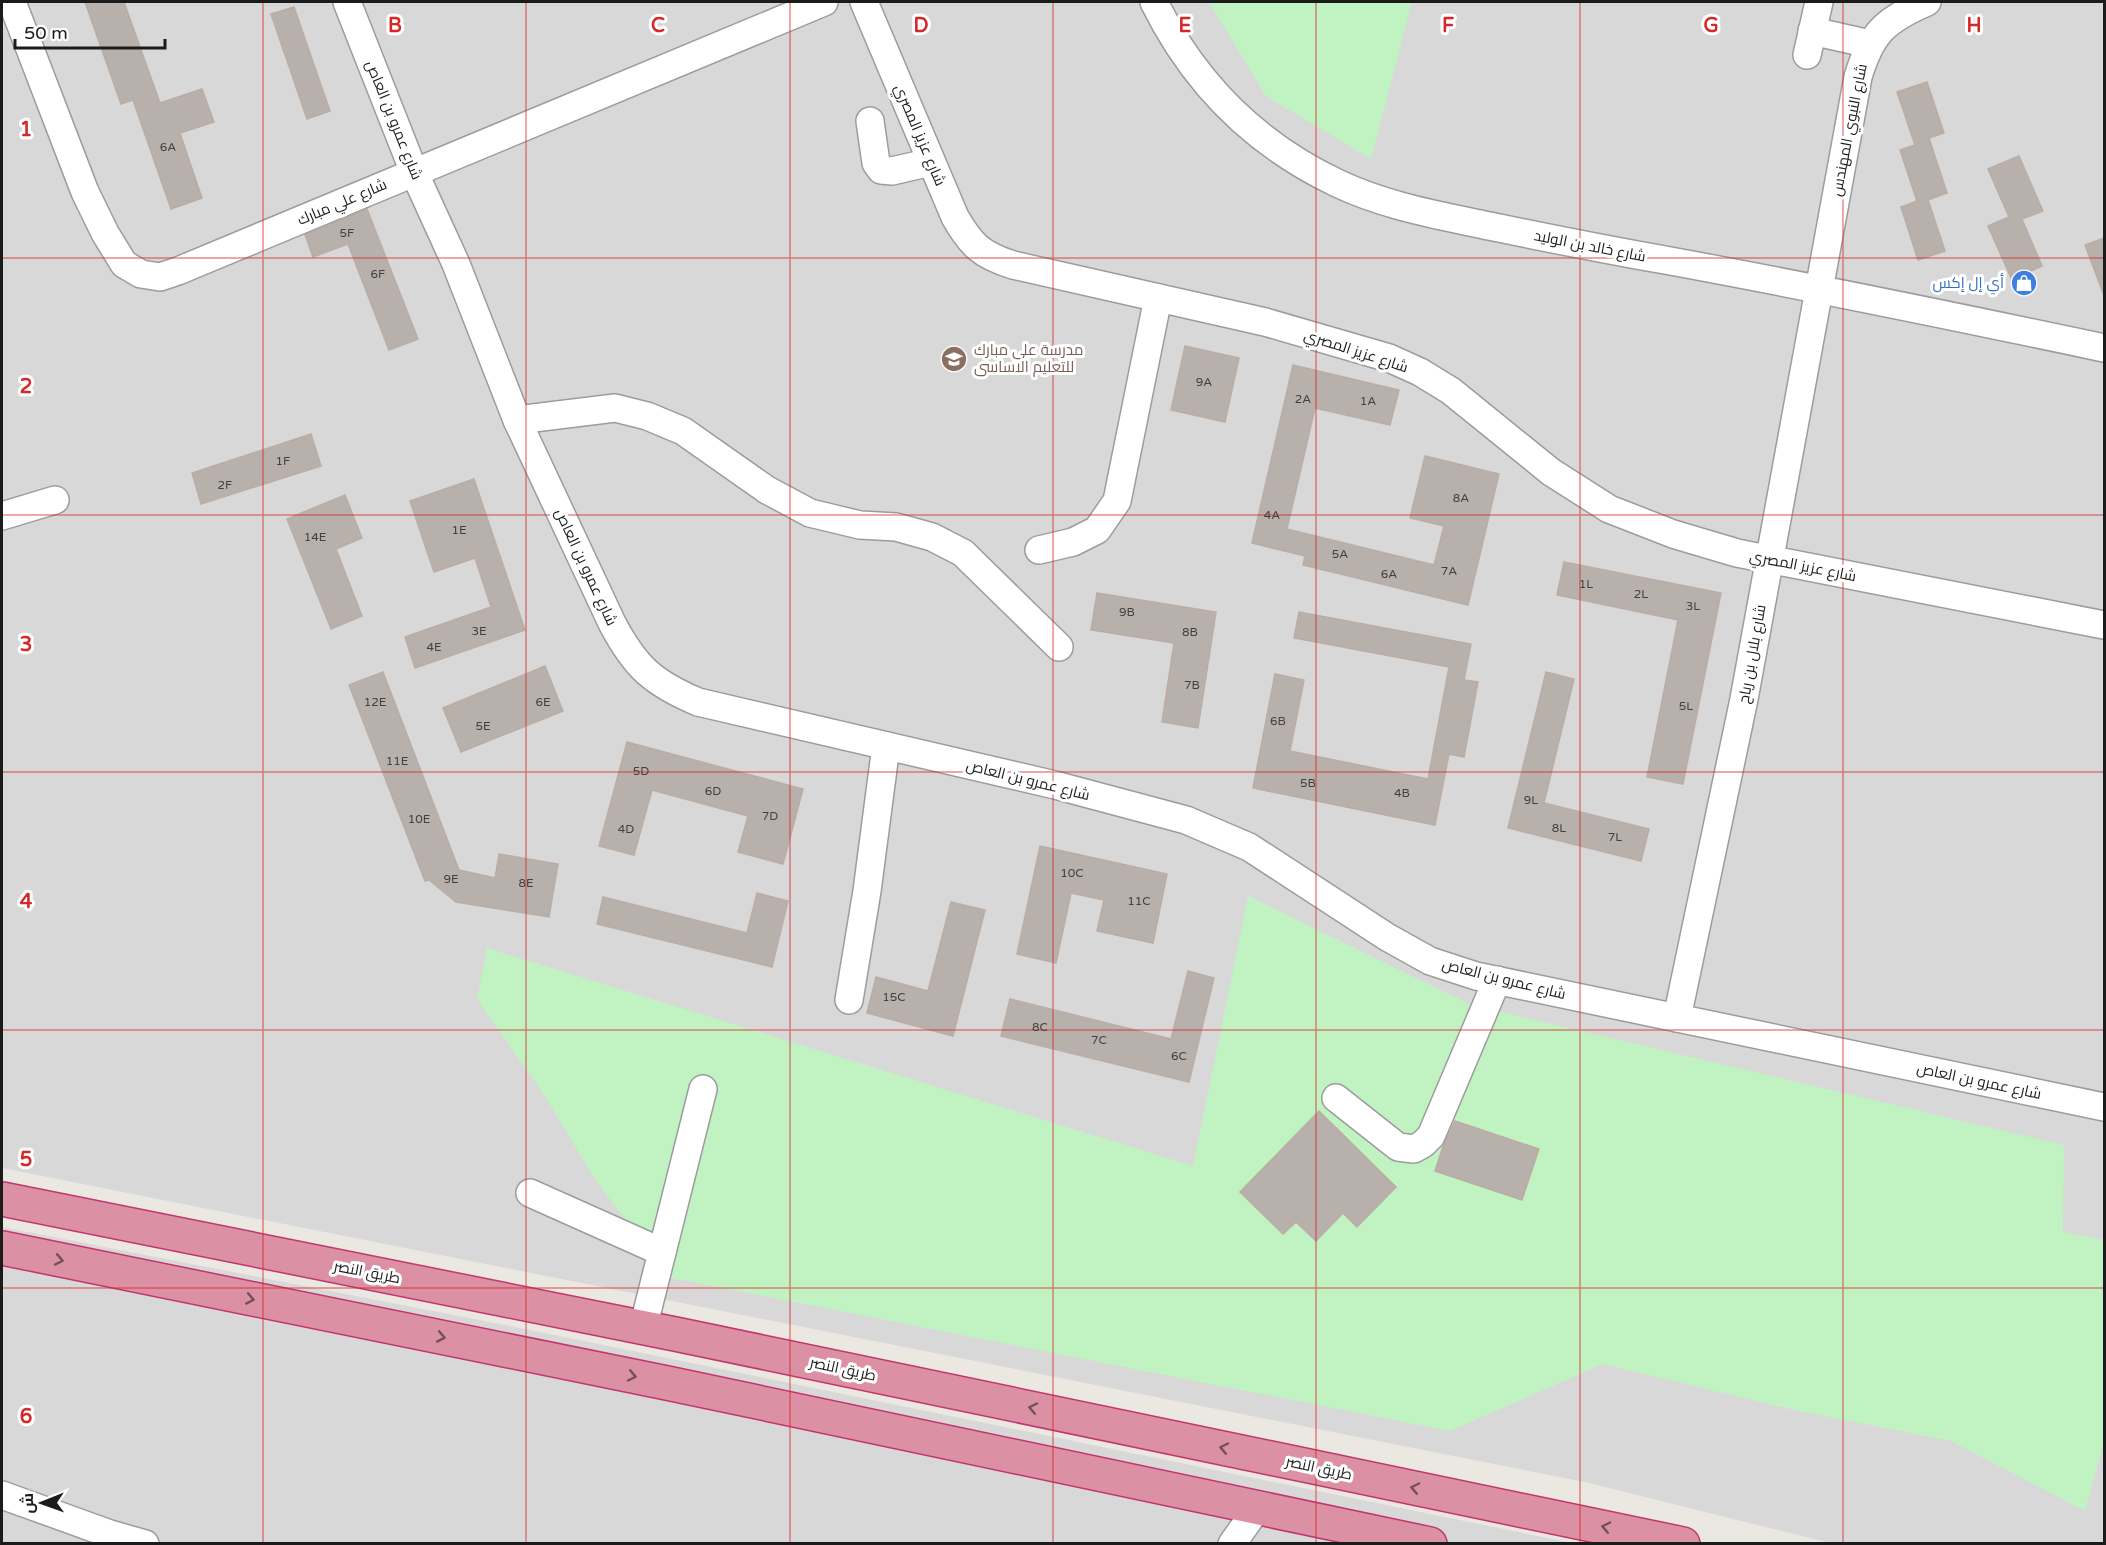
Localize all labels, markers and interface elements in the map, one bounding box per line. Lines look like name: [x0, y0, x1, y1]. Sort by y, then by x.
scale bar: [15, 12, 165, 50]
text: B: [388, 14, 402, 38]
text: C: [651, 14, 665, 38]
text: D: [913, 14, 929, 38]
text: E: [1179, 14, 1192, 38]
text: F: [1442, 14, 1454, 38]
text: G: [1703, 14, 1719, 38]
text: H: [1966, 14, 1982, 38]
text: 50 m: [24, 22, 68, 44]
street label: شارع عمرو بن العاص: [360, 58, 426, 183]
street label: شارع النبوي المهندس: [1827, 62, 1874, 198]
street label: شارع عزيز المصري: [888, 82, 949, 190]
text: 1: [20, 118, 32, 142]
house number: 6A: [160, 140, 176, 154]
street label: شارع علي مبارك: [294, 175, 391, 232]
house number: 5F: [340, 226, 354, 240]
street label: شارع خالد بن الوليد: [1532, 226, 1647, 268]
house number: 6F: [371, 267, 385, 281]
shop icon: أي إل إكس: [2009, 268, 2039, 298]
place label: أي إل إكس: [1933, 273, 2004, 295]
street label: شارع عزيز المصري: [1301, 326, 1410, 379]
place label: مدرسة على مبارك للتعليم الاساسى: [974, 341, 1083, 377]
school or university icon: مدرسة على مبارك للتعليم الاساسى: [939, 344, 969, 374]
text: 2: [20, 375, 32, 399]
house number: 9A: [1196, 375, 1212, 389]
house number: 2A: [1295, 392, 1311, 406]
house number: 1A: [1360, 394, 1376, 408]
house number: 1F: [276, 454, 290, 468]
house number: 2F: [218, 478, 232, 492]
house number: 8A: [1453, 491, 1469, 505]
street label: شارع عمرو بن العاص: [549, 506, 621, 629]
house number: 4A: [1264, 508, 1280, 522]
house number: 1E: [451, 523, 467, 537]
house number: 14E: [304, 530, 327, 544]
house number: 5A: [1332, 547, 1348, 561]
street label: شارع عزيز المصري: [1747, 547, 1858, 588]
house number: 7A: [1441, 564, 1457, 578]
house number: 6A: [1381, 567, 1397, 581]
house number: 1L: [1579, 577, 1593, 591]
house number: 2L: [1634, 587, 1648, 601]
house number: 3L: [1686, 599, 1700, 613]
street label: شارع بلال بن رباح: [1734, 603, 1772, 705]
house number: 9B: [1119, 605, 1135, 619]
house number: 3E: [471, 624, 487, 638]
house number: 8B: [1182, 625, 1198, 639]
text: 3: [20, 633, 32, 657]
house number: 4E: [426, 640, 442, 654]
house number: 7B: [1184, 678, 1200, 692]
house number: 12E: [364, 695, 387, 709]
house number: 6E: [535, 695, 551, 709]
house number: 5L: [1679, 699, 1693, 713]
house number: 6B: [1270, 714, 1286, 728]
house number: 5E: [475, 719, 491, 733]
house number: 11E: [386, 754, 409, 768]
street label: شارع عمرو بن العاص: [964, 756, 1092, 806]
house number: 5D: [633, 764, 649, 778]
house number: 5B: [1300, 776, 1316, 790]
house number: 6D: [705, 784, 721, 798]
house number: 4B: [1394, 786, 1410, 800]
house number: 9L: [1524, 793, 1538, 807]
house number: 7D: [762, 809, 778, 823]
house number: 10E: [408, 812, 431, 826]
house number: 8L: [1552, 821, 1566, 835]
house number: 4D: [618, 822, 634, 836]
house number: 7L: [1608, 830, 1622, 844]
house number: 10C: [1060, 866, 1084, 880]
house number: 9E: [443, 872, 459, 886]
house number: 8E: [518, 876, 534, 890]
text: 4: [20, 890, 33, 914]
house number: 11C: [1127, 894, 1151, 908]
street label: شارع عمرو بن العاص: [1440, 955, 1568, 1005]
house number: 15C: [882, 990, 906, 1004]
house number: 8C: [1032, 1020, 1048, 1034]
house number: 7C: [1091, 1033, 1107, 1047]
house number: 6C: [1171, 1049, 1187, 1063]
street label: شارع عمرو بن العاص: [1915, 1059, 2043, 1105]
text: 5: [20, 1148, 32, 1172]
one-way arrow: [54, 1253, 64, 1266]
street label: طريق النصر: [331, 1257, 402, 1288]
one-way arrow: [245, 1292, 255, 1305]
one-way arrow: [436, 1330, 446, 1343]
street label: طريق النصر: [807, 1353, 878, 1386]
one-way arrow: [627, 1369, 637, 1382]
one-way arrow: [1028, 1402, 1038, 1415]
text: 6: [20, 1405, 32, 1429]
one-way arrow: [1219, 1442, 1229, 1455]
street label: طريق النصر: [1283, 1452, 1354, 1485]
north arrow: [12, 1473, 72, 1533]
one-way arrow: [1410, 1482, 1420, 1495]
text: ش: [18, 1493, 38, 1514]
one-way arrow: [1601, 1521, 1611, 1534]

